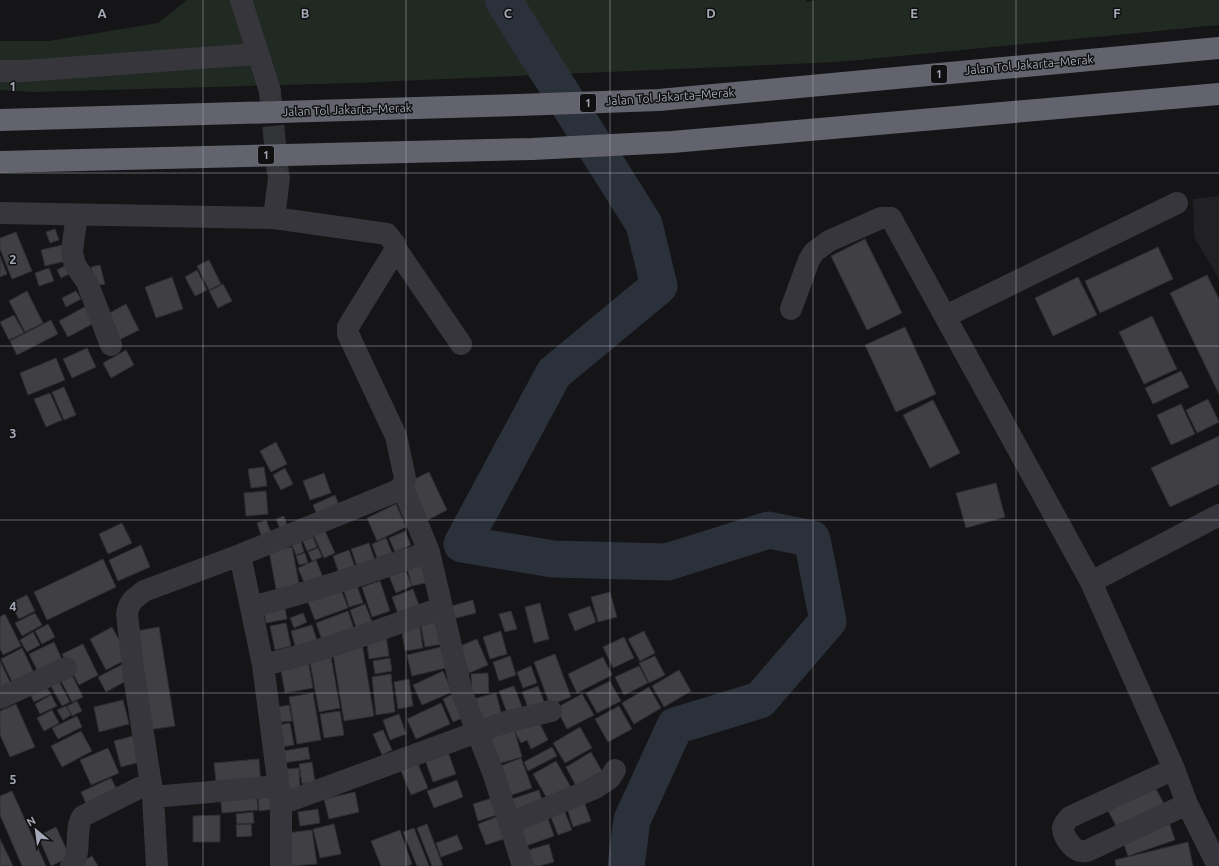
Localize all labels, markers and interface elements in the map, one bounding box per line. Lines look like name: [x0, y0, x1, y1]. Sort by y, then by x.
text: A: [97, 6, 107, 20]
text: B: [301, 6, 310, 20]
text: C: [504, 6, 513, 20]
text: D: [706, 6, 716, 20]
text: E: [910, 6, 918, 20]
text: F: [1113, 6, 1121, 20]
street label: Jalan Tol Jakarta–Merak: [964, 52, 1094, 77]
road number: 1: [931, 65, 947, 83]
text: 1: [9, 79, 17, 93]
street label: Jalan Tol Jakarta–Merak: [605, 86, 735, 108]
road number: 1: [580, 94, 596, 112]
street label: Jalan Tol Jakarta–Merak: [282, 101, 412, 118]
road number: 1: [258, 146, 274, 164]
text: 2: [9, 252, 17, 266]
text: 3: [9, 426, 17, 440]
text: 4: [9, 599, 17, 613]
text: 5: [9, 772, 17, 786]
north arrow: [16, 810, 56, 850]
text: N: [25, 814, 38, 828]

